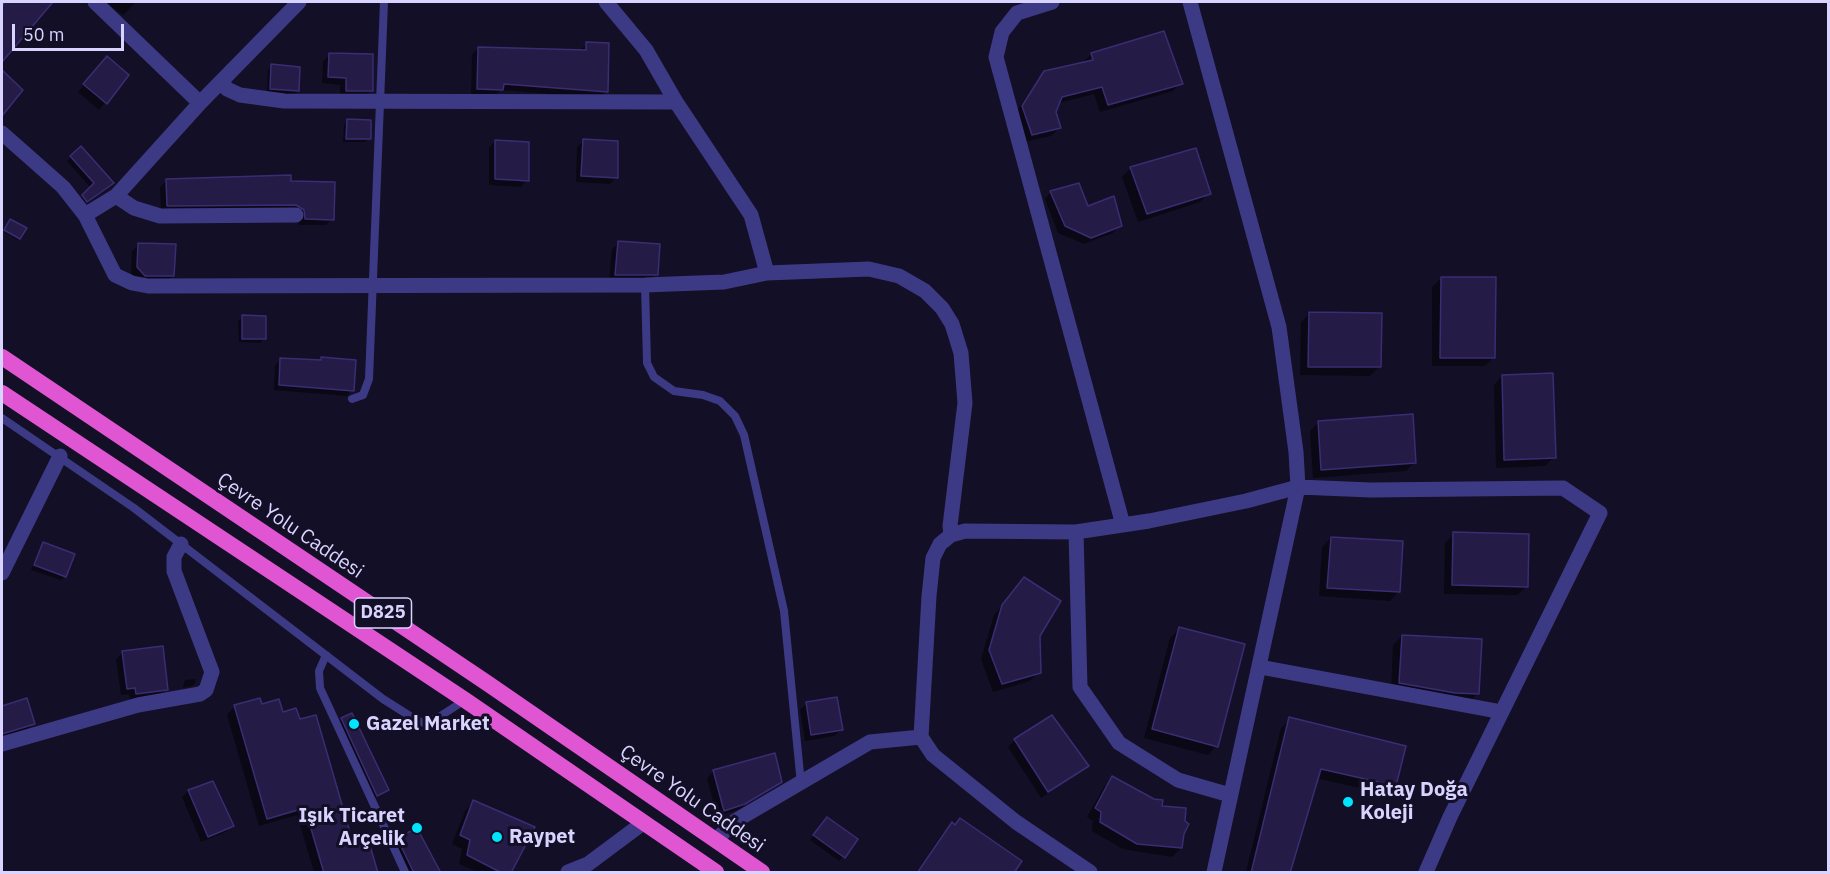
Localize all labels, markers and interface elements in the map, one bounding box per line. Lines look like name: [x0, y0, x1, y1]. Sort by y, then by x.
scale bar: [15, 12, 128, 50]
text: 50 m: [23, 23, 65, 46]
street label: Çevre Yolu Caddesi: [212, 468, 368, 584]
road number: D825: [354, 598, 412, 628]
place label: Gazel Market: [366, 712, 490, 736]
marker: Gazel Market: [347, 717, 361, 731]
street label: Çevre Yolu Caddesi: [615, 740, 769, 858]
place label: Hatay Doğa Koleji: [1360, 778, 1468, 825]
marker: Hatay Doğa Koleji: [1341, 795, 1355, 809]
place label: Işık Ticaret Arçelik: [298, 804, 405, 851]
marker: Işık Ticaret Arçelik: [410, 821, 424, 835]
place label: Raypet: [509, 825, 575, 849]
marker: Raypet: [490, 830, 504, 844]

